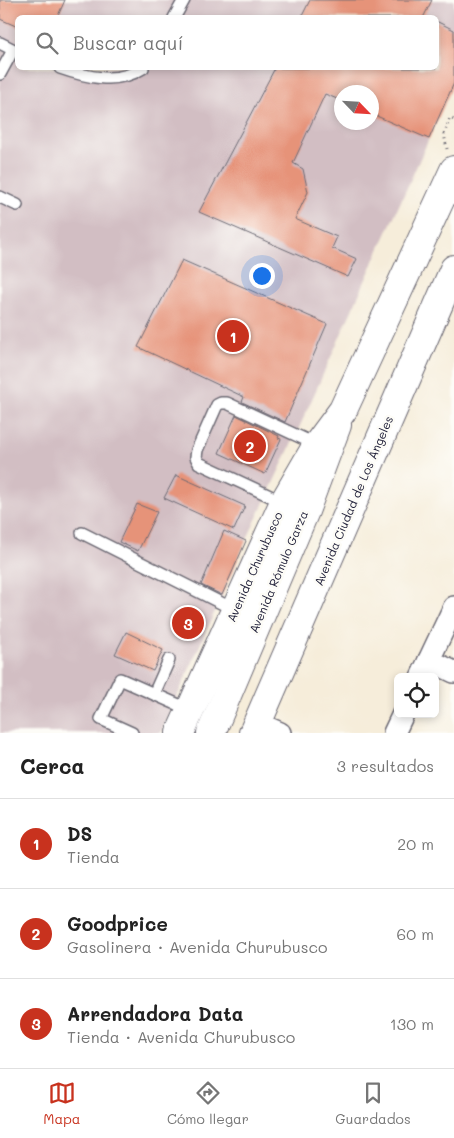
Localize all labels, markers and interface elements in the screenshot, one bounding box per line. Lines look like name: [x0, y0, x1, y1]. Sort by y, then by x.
search box: [15, 15, 439, 70]
icon: search: [33, 29, 61, 57]
text: Buscar aquí: [73, 30, 183, 55]
north arrow: [334, 85, 379, 130]
your location: [249, 263, 275, 289]
pin: 1: [217, 317, 249, 355]
street label: Avenida Ciudad de Los Ángeles: [310, 413, 396, 588]
pin: 2: [234, 427, 266, 465]
street label: Avenida Rómulo Garza: [245, 508, 311, 635]
street label: Avenida Churubusco: [223, 509, 286, 624]
pin: 3: [172, 604, 204, 642]
map controls: [394, 673, 439, 718]
button: locate: [394, 673, 439, 718]
text: Cerca: [20, 752, 85, 779]
text: 3 resultados: [337, 755, 434, 776]
text: DS: [67, 821, 93, 846]
text: 1: [32, 833, 40, 854]
text: 20 m: [397, 833, 434, 854]
text: Tienda: [67, 846, 120, 867]
text: Goodprice: [67, 911, 168, 936]
text: 2: [32, 923, 40, 944]
text: 60 m: [397, 923, 434, 944]
text: Gasolinera · Avenida Churubusco: [67, 936, 327, 957]
text: Arrendadora Data: [67, 1001, 243, 1026]
text: 3: [31, 1013, 41, 1034]
text: 130 m: [390, 1013, 434, 1034]
text: Tienda · Avenida Churubusco: [67, 1026, 295, 1047]
tab: Mapa: [43, 1079, 81, 1128]
tab: Cómo llegar: [167, 1079, 249, 1128]
tab: Guardados: [335, 1079, 411, 1128]

